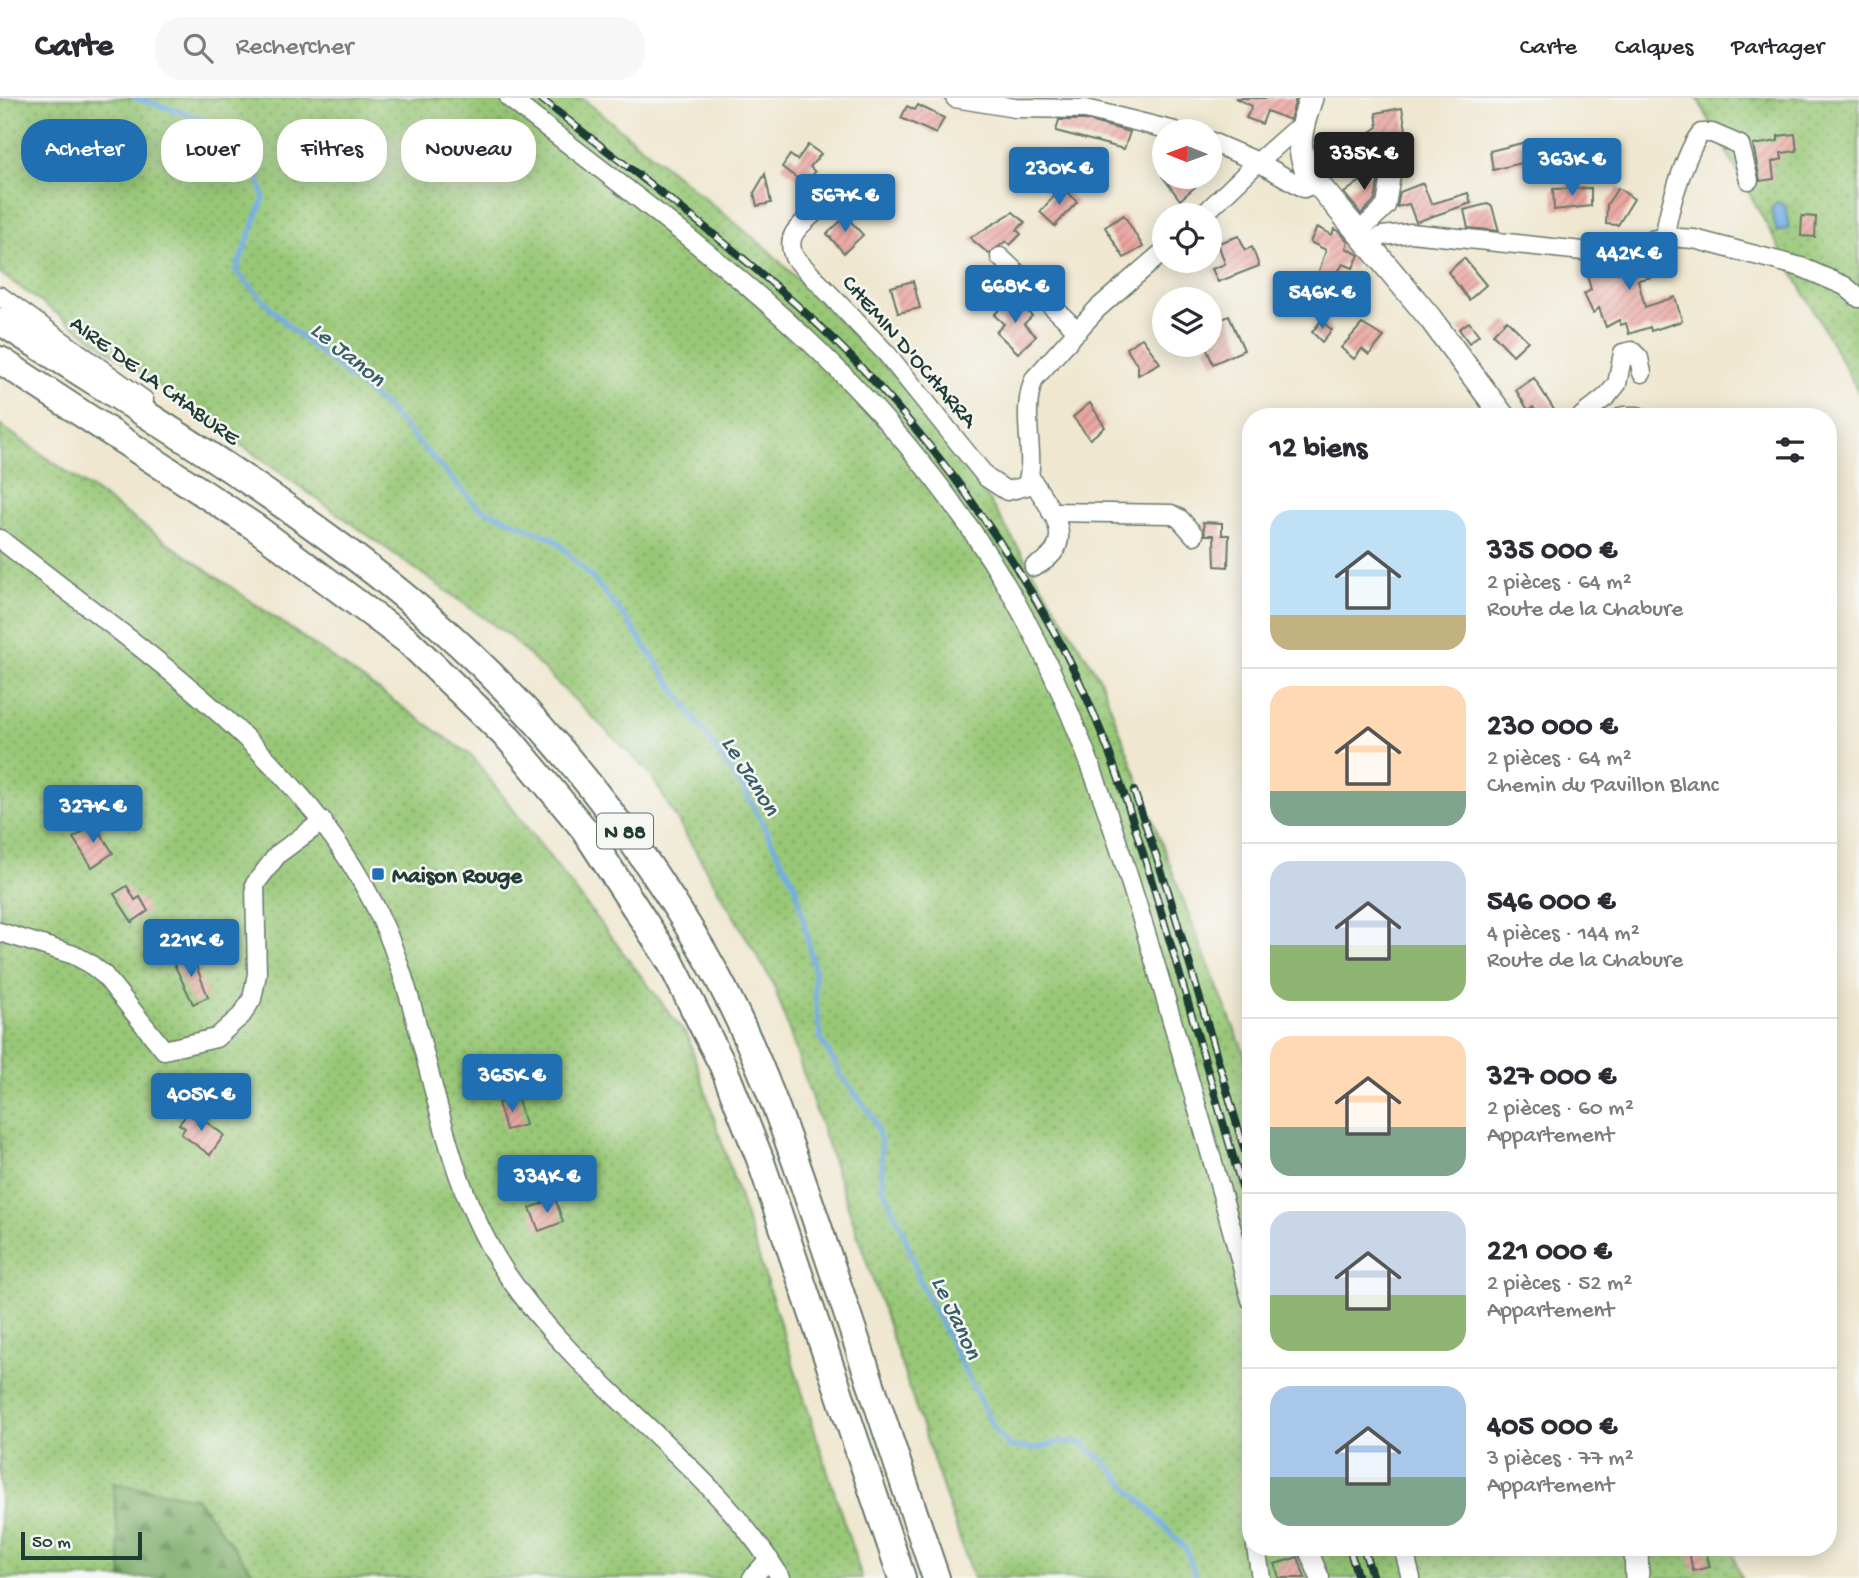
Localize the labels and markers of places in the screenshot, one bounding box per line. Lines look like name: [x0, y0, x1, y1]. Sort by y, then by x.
pin: 335K €: [1307, 132, 1421, 192]
pin: 363K €: [1515, 139, 1629, 198]
pin: 230K €: [1002, 148, 1116, 207]
pin: 567K €: [788, 174, 902, 234]
pin: 442K €: [1572, 232, 1686, 292]
pin: 668K €: [958, 266, 1072, 325]
pin: 546K €: [1265, 272, 1379, 331]
pin: 327K €: [36, 786, 150, 845]
place label: Maison Rouge: [392, 864, 523, 891]
marker: Maison Rouge: [370, 866, 386, 882]
pin: 221K €: [134, 920, 248, 979]
pin: 365K €: [455, 1054, 569, 1114]
pin: 405K €: [144, 1074, 258, 1133]
pin: 334K €: [490, 1156, 604, 1215]

